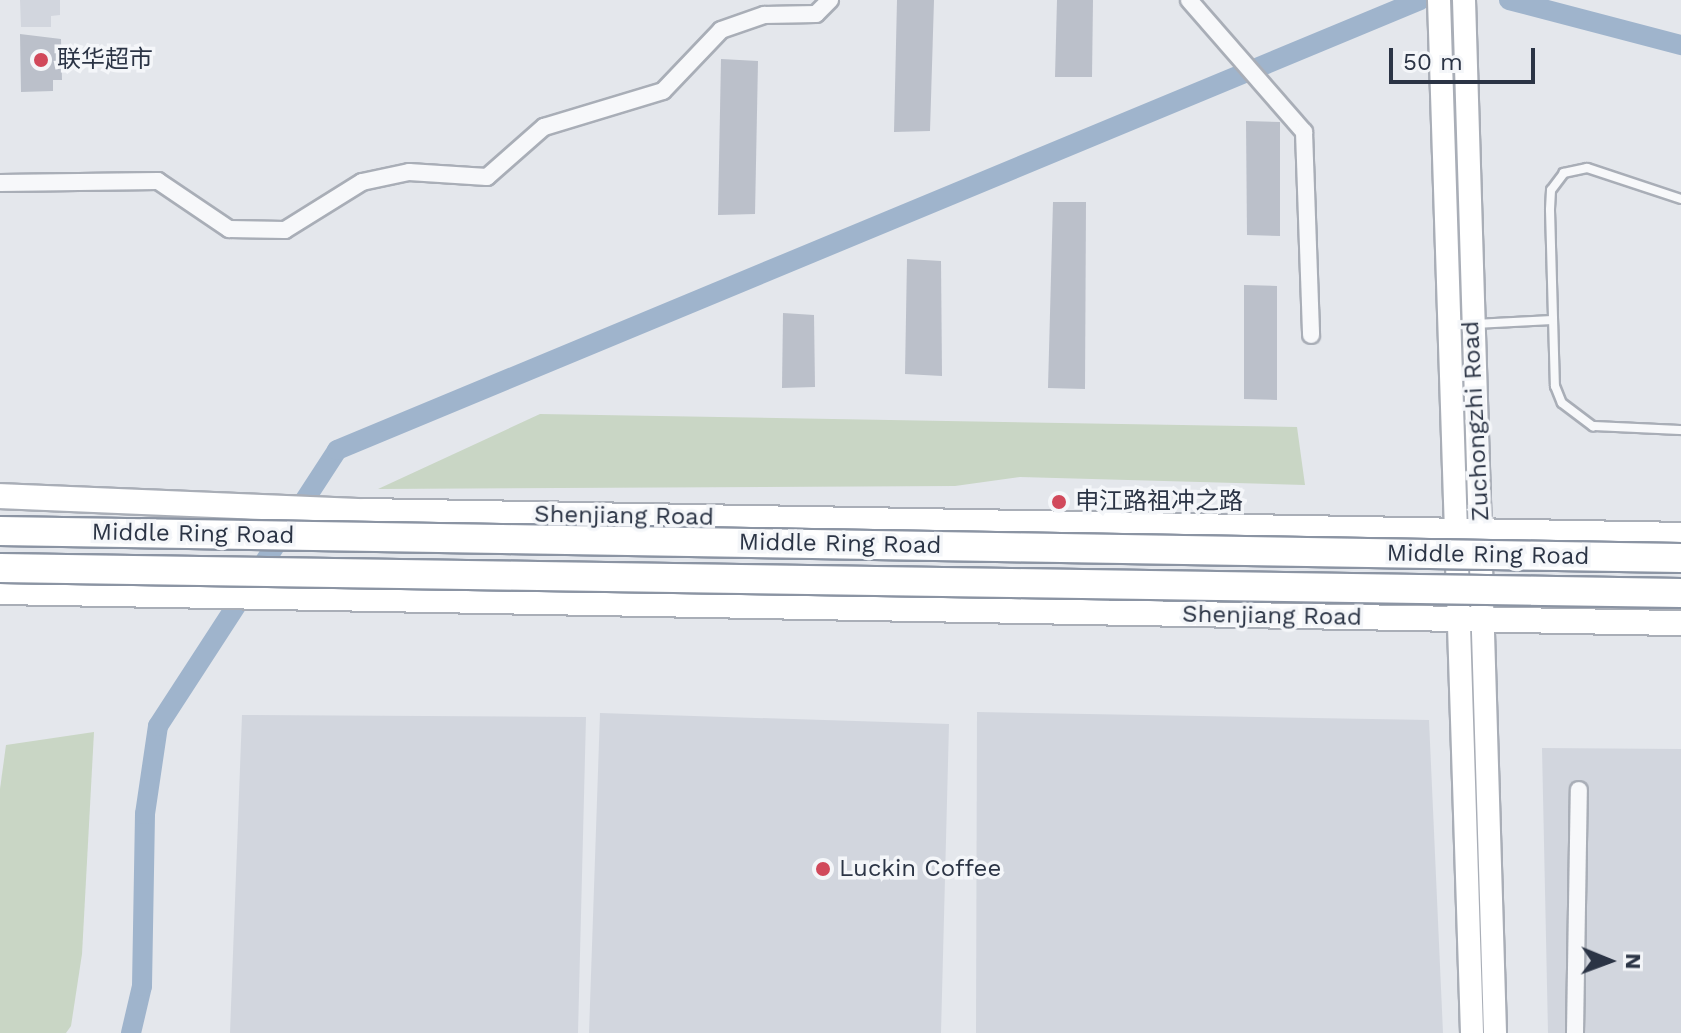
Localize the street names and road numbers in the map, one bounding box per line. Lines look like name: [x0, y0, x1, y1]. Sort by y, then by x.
street label: Zuchongzhi Road: [1456, 320, 1496, 522]
street label: Shenjiang Road: [534, 500, 714, 532]
street label: Middle Ring Road: [91, 518, 295, 550]
street label: Middle Ring Road: [738, 528, 942, 560]
street label: Middle Ring Road: [1386, 539, 1590, 571]
street label: Shenjiang Road: [1182, 600, 1362, 632]

